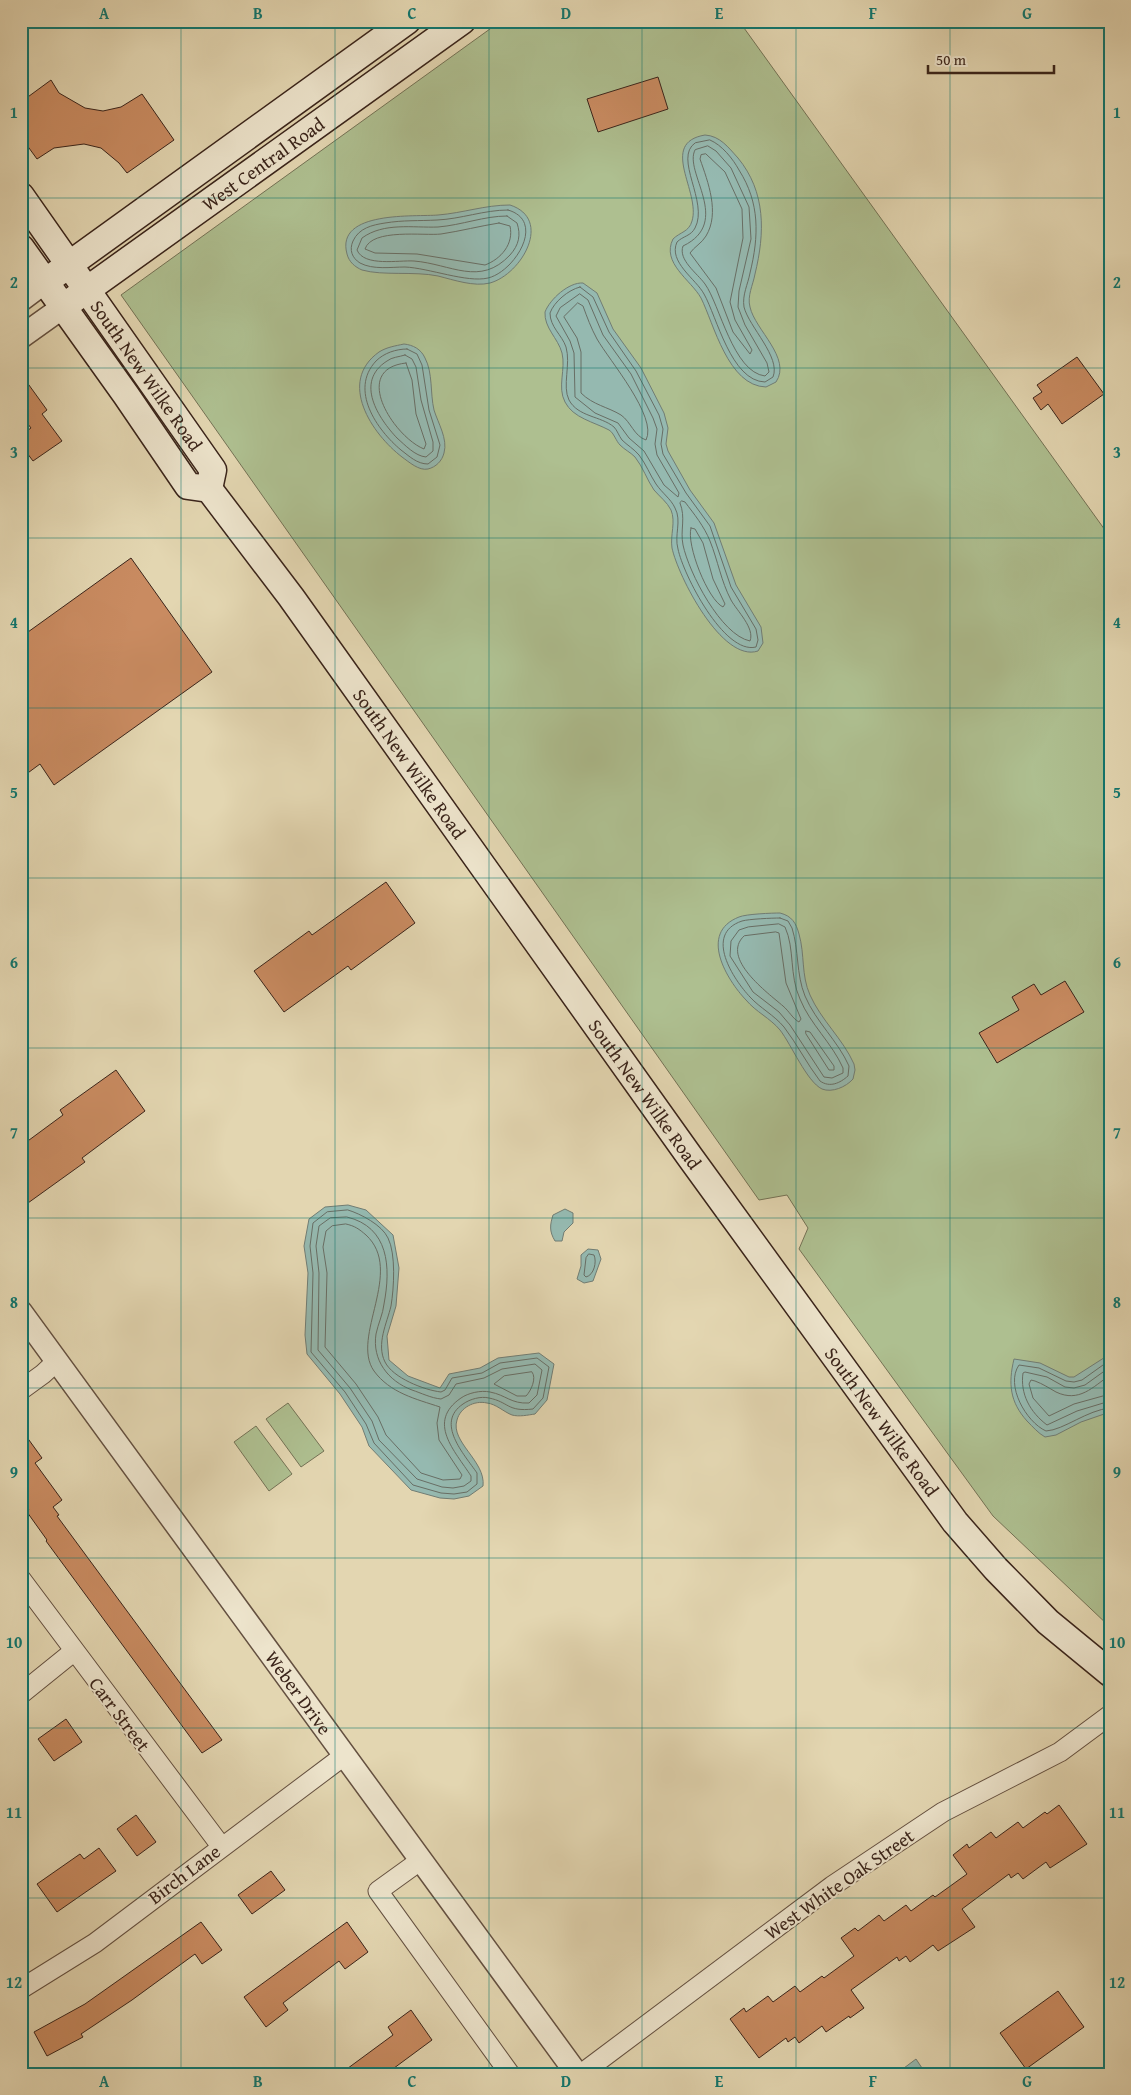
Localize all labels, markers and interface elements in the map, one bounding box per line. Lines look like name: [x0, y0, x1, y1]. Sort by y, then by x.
text: A: [99, 1, 110, 25]
text: B: [253, 1, 263, 25]
text: C: [407, 1, 417, 25]
text: D: [561, 1, 571, 25]
text: E: [715, 1, 724, 25]
text: F: [869, 1, 877, 25]
text: G: [1022, 1, 1032, 25]
scale bar: [928, 42, 1055, 74]
text: 50 m: [936, 49, 967, 70]
text: 1: [10, 100, 18, 124]
text: 1: [1113, 100, 1121, 124]
street label: West Central Road: [196, 109, 331, 217]
text: 2: [10, 270, 18, 294]
text: 2: [1113, 270, 1121, 294]
street label: South New Wilke Road: [84, 294, 210, 457]
text: 3: [10, 440, 18, 464]
text: 3: [1113, 440, 1121, 464]
text: 4: [10, 610, 18, 634]
text: 4: [1113, 610, 1121, 634]
street label: South New Wilke Road: [346, 683, 473, 845]
text: 5: [10, 780, 18, 804]
text: 5: [1113, 780, 1121, 804]
text: 6: [10, 950, 18, 974]
text: 6: [1113, 950, 1121, 974]
street label: South New Wilke Road: [582, 1013, 709, 1176]
text: 7: [10, 1120, 18, 1144]
text: 7: [1113, 1120, 1121, 1144]
text: 8: [10, 1290, 18, 1314]
text: 8: [1113, 1290, 1121, 1314]
street label: South New Wilke Road: [818, 1341, 946, 1503]
text: 9: [10, 1460, 18, 1484]
text: 9: [1113, 1460, 1121, 1484]
text: 10: [6, 1630, 22, 1654]
text: 10: [1109, 1630, 1125, 1654]
street label: Weber Drive: [258, 1645, 339, 1740]
street label: Carr Street: [83, 1671, 158, 1757]
text: 11: [6, 1800, 22, 1824]
text: 11: [1109, 1800, 1125, 1824]
street label: West White Oak Street: [758, 1822, 920, 1946]
street label: Birch Lane: [142, 1837, 226, 1911]
text: 12: [6, 1970, 22, 1994]
text: 12: [1109, 1970, 1125, 1994]
text: A: [99, 2069, 110, 2093]
text: B: [253, 2069, 263, 2093]
text: C: [407, 2069, 417, 2093]
text: D: [561, 2069, 571, 2093]
text: E: [715, 2069, 724, 2093]
text: F: [869, 2069, 877, 2093]
text: G: [1022, 2069, 1032, 2093]

